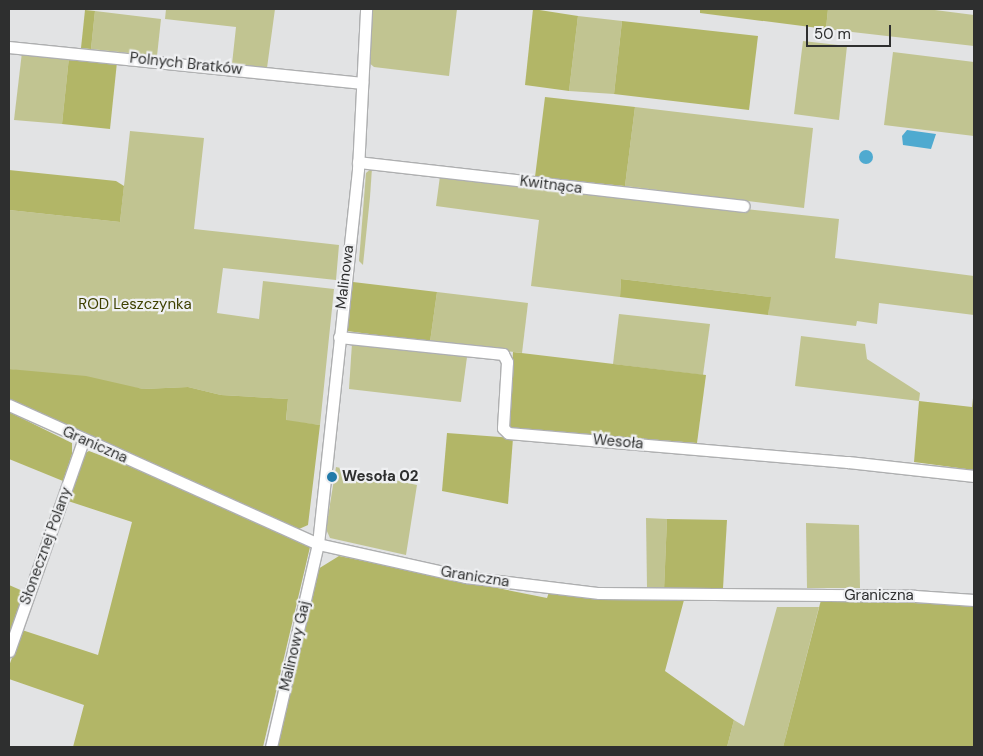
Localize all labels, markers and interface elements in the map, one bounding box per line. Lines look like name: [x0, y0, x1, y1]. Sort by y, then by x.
scale bar: [808, 15, 893, 47]
text: 50 m: [814, 24, 851, 44]
street label: Polnych Bratków: [129, 49, 243, 79]
street label: Kwitnąca: [519, 172, 583, 198]
street label: Malinowa: [332, 244, 358, 310]
park label: ROD Leszczynka: [78, 296, 192, 314]
street label: Graniczna: [60, 423, 130, 467]
street label: Wesoła: [592, 431, 644, 453]
place label: Wesoła 02: [342, 468, 419, 486]
marker: Wesoła 02: [326, 471, 338, 483]
street label: Słonecznej Polany: [16, 485, 76, 607]
street label: Graniczna: [439, 563, 511, 591]
street label: Graniczna: [844, 587, 914, 605]
street label: Malinowy Gaj: [276, 599, 314, 693]

